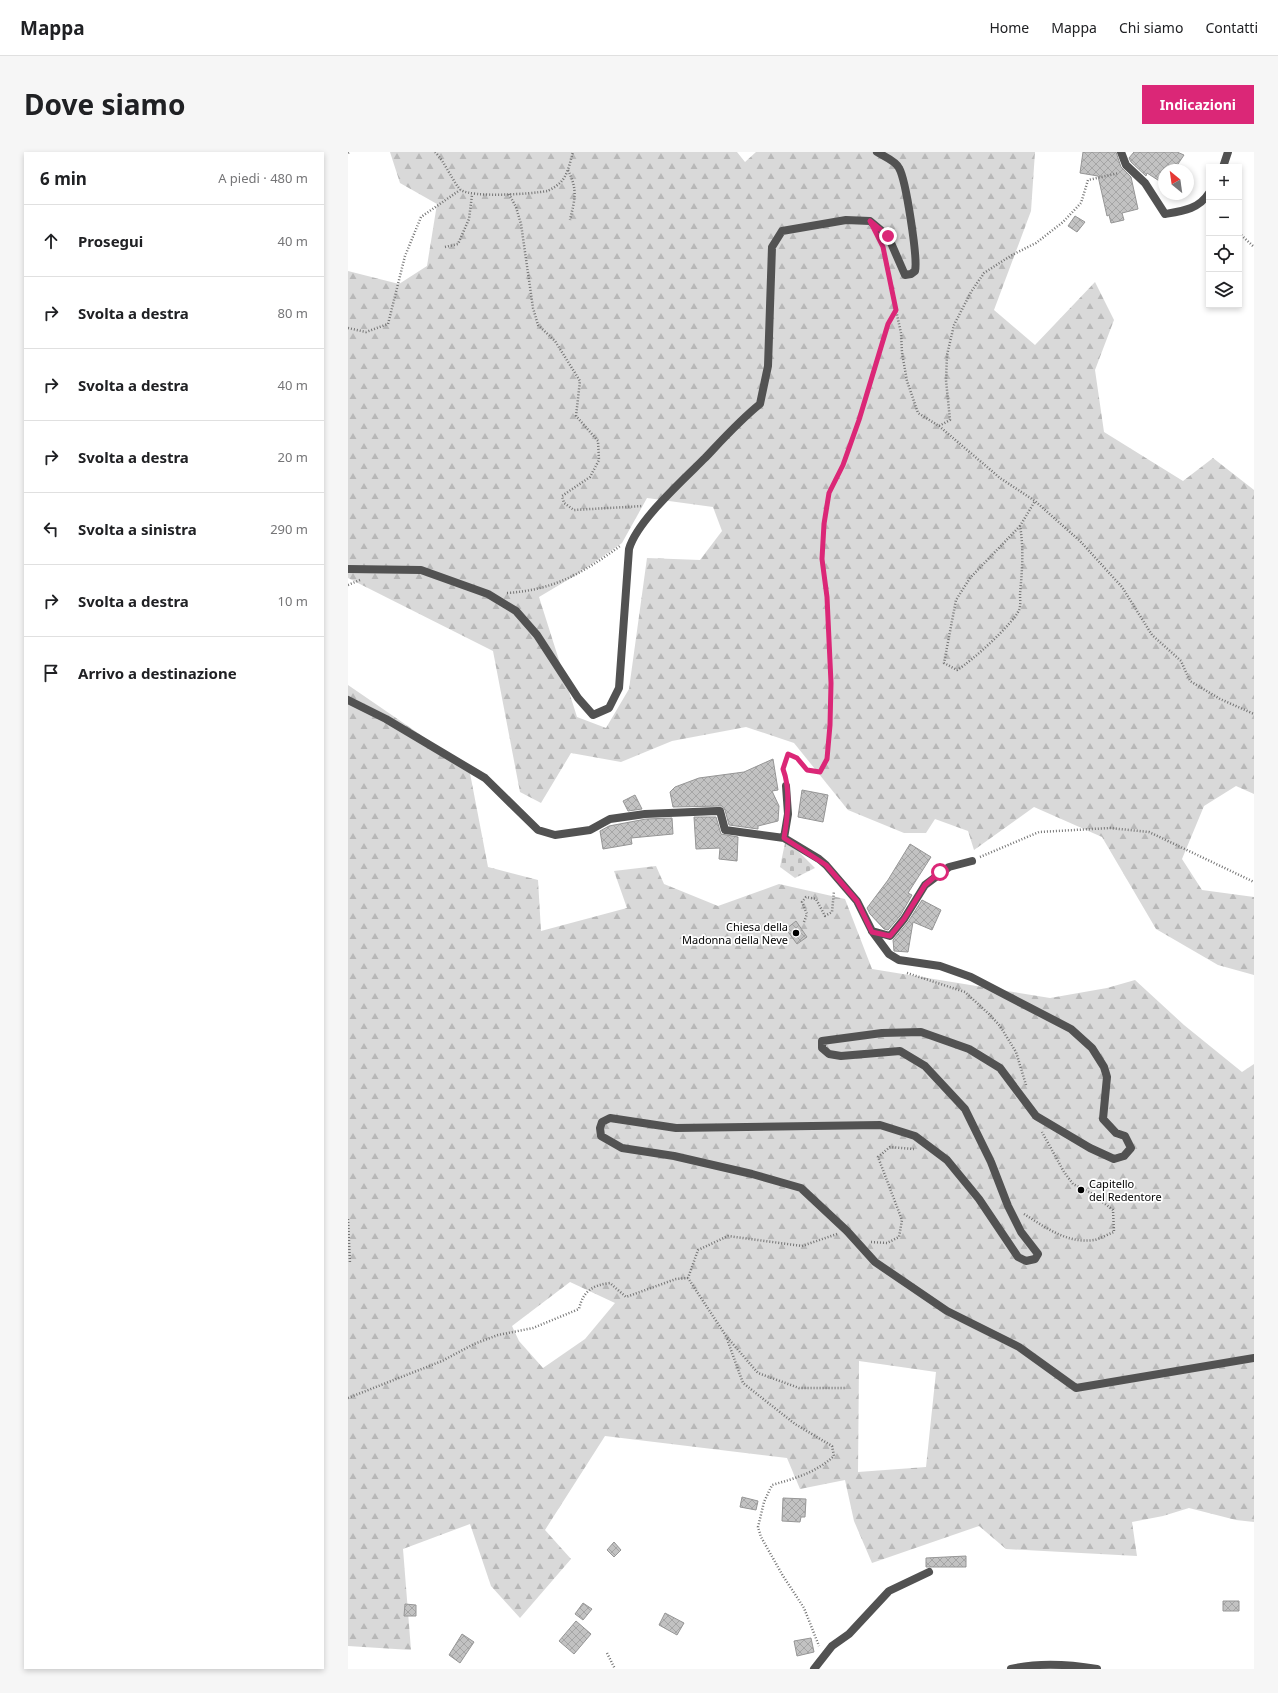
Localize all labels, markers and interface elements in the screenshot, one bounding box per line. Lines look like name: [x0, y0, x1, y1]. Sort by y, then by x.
text: Mappa: [20, 15, 85, 41]
text: Home: [989, 18, 1029, 37]
text: Mappa: [1051, 18, 1097, 37]
text: Chi siamo: [1119, 18, 1183, 37]
text: Contatti: [1205, 18, 1258, 37]
text: Dove siamo: [24, 85, 185, 123]
button: Indicazioni: [1142, 85, 1254, 124]
north arrow: [1158, 164, 1194, 200]
map controls: [1206, 164, 1242, 308]
button: +: [1206, 164, 1242, 200]
text: 6 min: [40, 167, 87, 190]
text: A piedi · 480 m: [218, 169, 308, 187]
button: −: [1206, 200, 1242, 236]
route end: [879, 227, 897, 245]
icon: ahead: [40, 230, 62, 252]
text: Prosegui: [78, 231, 143, 251]
text: 40 m: [278, 232, 308, 250]
button: locate: [1206, 236, 1242, 272]
button: layers: [1206, 272, 1242, 308]
icon: right: [40, 302, 62, 324]
text: Svolta a destra: [78, 303, 189, 323]
text: 80 m: [278, 304, 308, 322]
icon: right: [40, 374, 62, 396]
text: Svolta a destra: [78, 375, 189, 395]
text: 40 m: [278, 376, 308, 394]
icon: right: [40, 446, 62, 468]
text: Svolta a destra: [78, 447, 189, 467]
text: 20 m: [278, 448, 308, 466]
icon: left: [40, 518, 62, 540]
text: Svolta a sinistra: [78, 519, 197, 539]
text: 290 m: [270, 520, 308, 538]
icon: right: [40, 590, 62, 612]
text: Svolta a destra: [78, 591, 189, 611]
text: 10 m: [278, 592, 308, 610]
icon: arrive: [40, 662, 62, 684]
text: Arrivo a destinazione: [78, 663, 237, 683]
route start: [931, 863, 949, 881]
place label: Chiesa della Madonna della Neve: [682, 919, 788, 947]
marker: Chiesa della Madonna della Neve: [791, 928, 801, 938]
place label: Capitello del Redentore: [1089, 1176, 1162, 1204]
marker: Capitello del Redentore: [1076, 1185, 1086, 1195]

